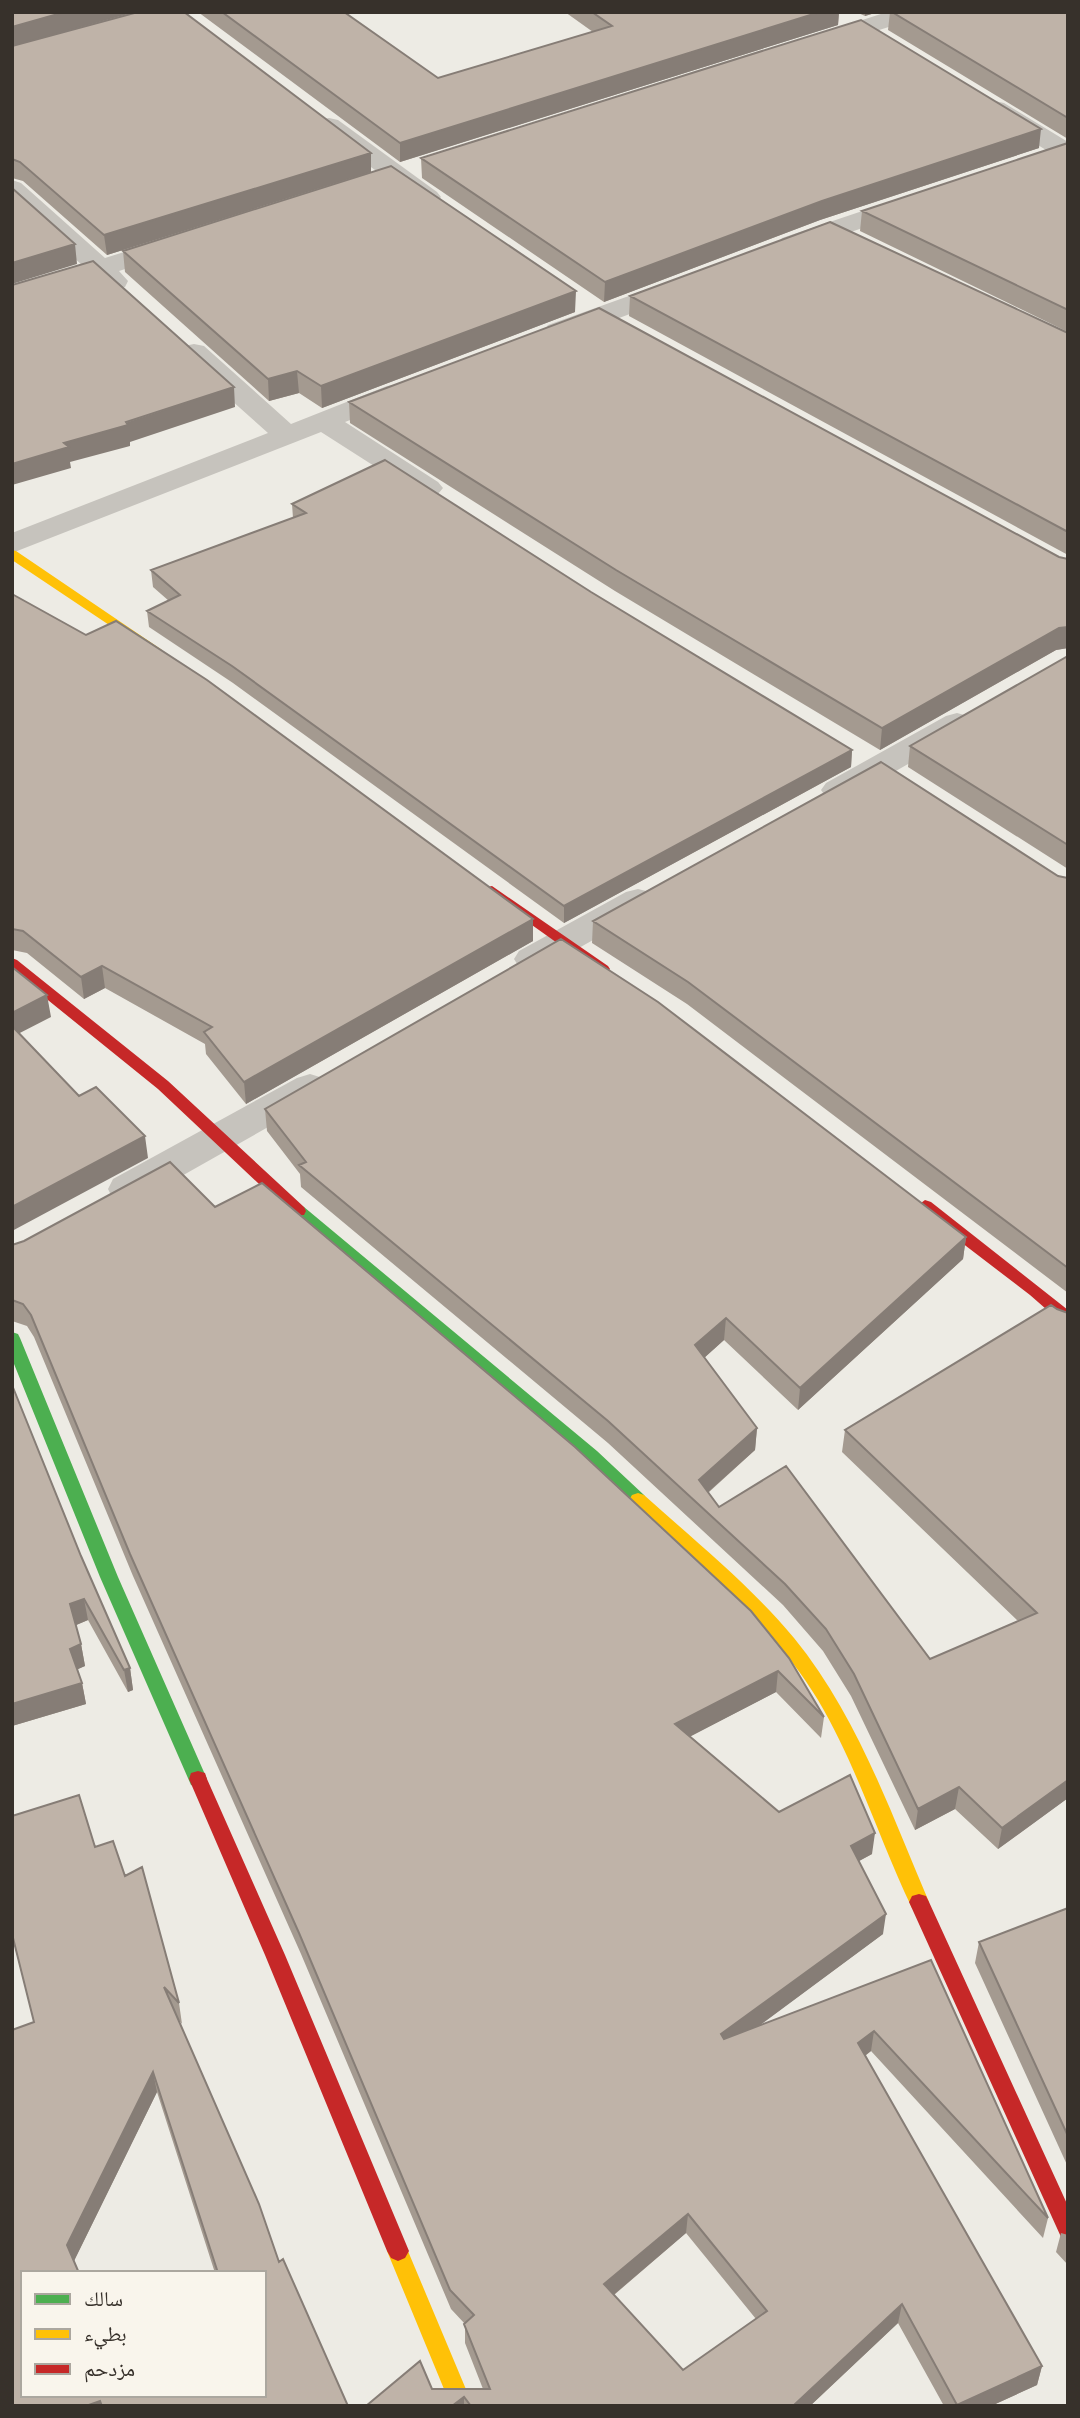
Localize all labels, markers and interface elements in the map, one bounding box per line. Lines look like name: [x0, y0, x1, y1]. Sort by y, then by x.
legend: [21, 2271, 266, 2397]
text: سالك: [84, 2285, 123, 2313]
text: بطيء: [84, 2320, 127, 2350]
text: مزدحم: [84, 2355, 135, 2383]

